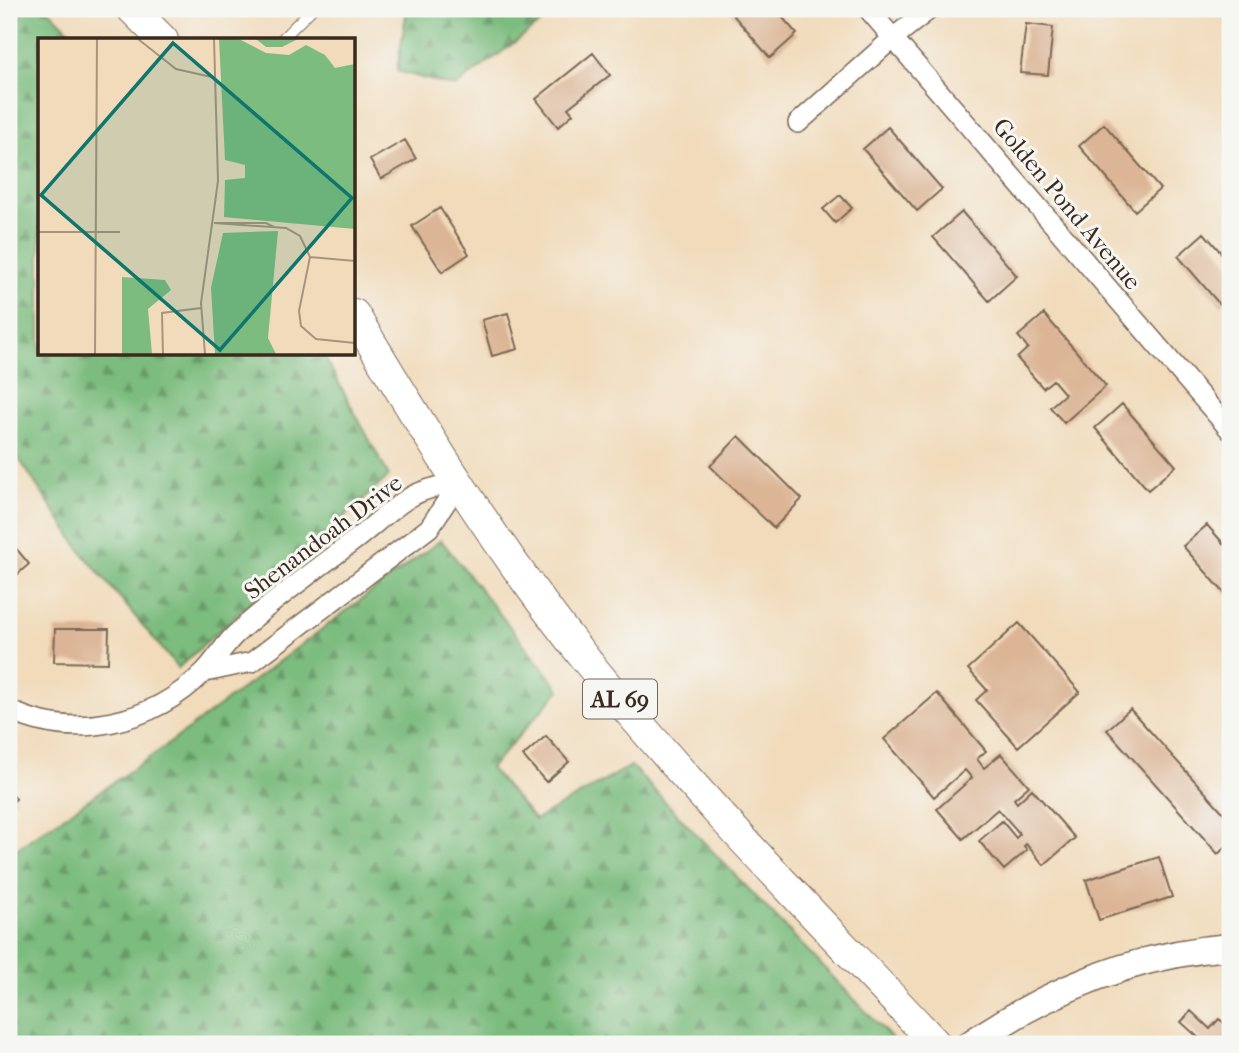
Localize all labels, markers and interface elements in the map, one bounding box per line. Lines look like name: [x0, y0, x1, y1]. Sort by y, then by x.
inset map: [38, 38, 355, 355]
street label: Golden Pond Avenue: [987, 113, 1147, 295]
street label: Shenandoah Drive: [239, 469, 407, 605]
road number: AL 69: [583, 680, 657, 719]

